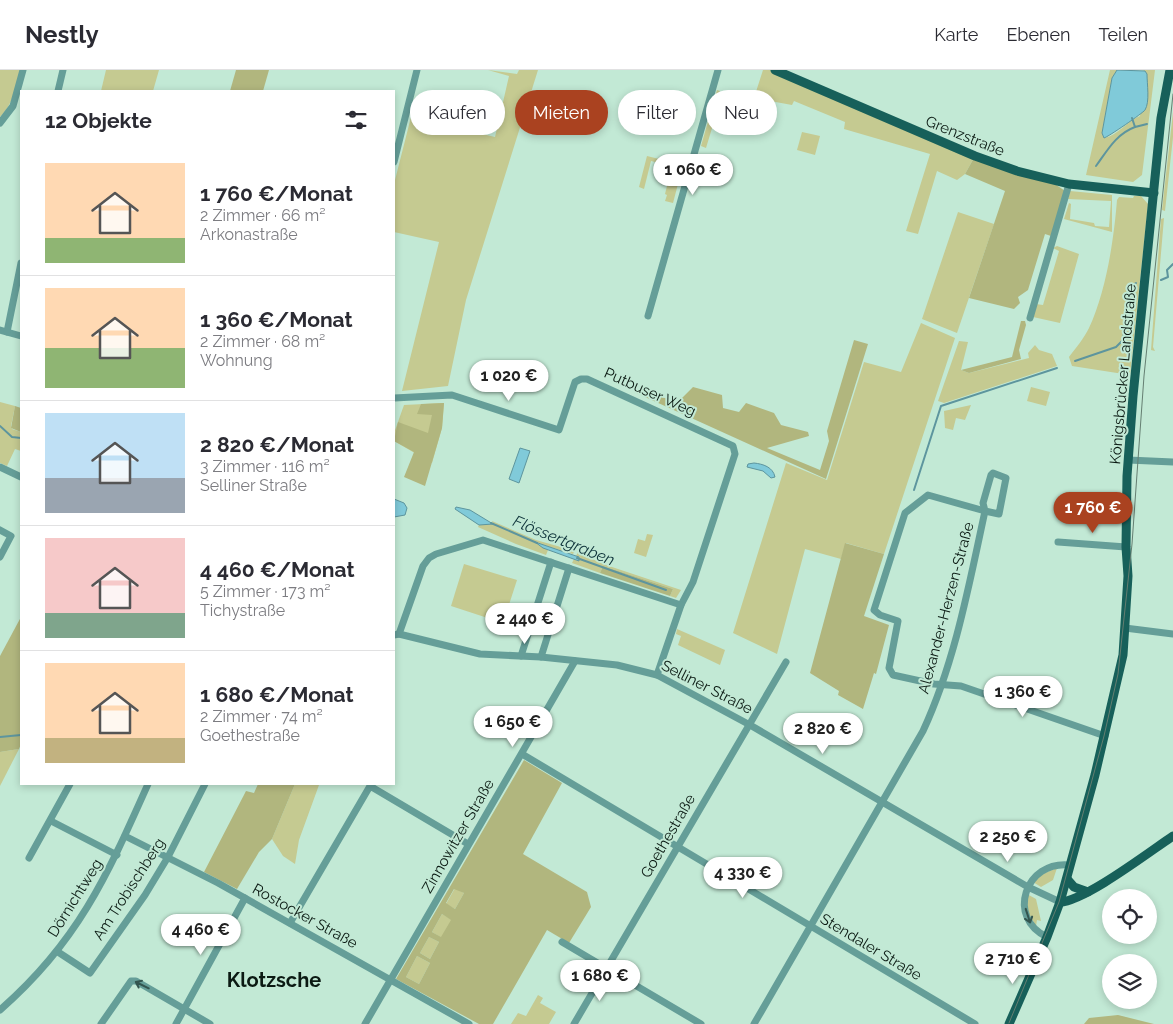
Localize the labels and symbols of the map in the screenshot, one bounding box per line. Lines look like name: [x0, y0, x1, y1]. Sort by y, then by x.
street label: Grenzstraße: [923, 112, 1007, 160]
pin: 1 060 €: [647, 154, 739, 196]
street label: Königsbrücker Landstraße: [1106, 283, 1140, 465]
pin: 1 020 €: [463, 360, 555, 402]
street label: Putbuser Weg: [601, 364, 699, 420]
pin: 1 760 €: [1047, 492, 1139, 534]
water label: Flössertgraben: [510, 511, 617, 569]
street label: Alexander-Herzen-Straße: [914, 520, 978, 696]
pin: 2 440 €: [479, 602, 571, 645]
street label: Selliner Straße: [658, 656, 756, 718]
pin: 1 360 €: [977, 676, 1069, 718]
pin: 1 650 €: [467, 706, 559, 748]
pin: 2 820 €: [777, 712, 869, 755]
street label: Zinnowitzer Straße: [418, 776, 498, 896]
street label: Goethestraße: [637, 791, 699, 881]
pin: 2 250 €: [962, 820, 1054, 863]
street label: Am Trobischberg: [89, 835, 169, 943]
street label: Dörnichtweg: [44, 856, 106, 940]
pin: 4 330 €: [697, 856, 789, 899]
street label: Rostocker Straße: [249, 880, 361, 952]
one-way arrow: [1024, 908, 1034, 924]
street label: Stendaler Straße: [817, 910, 925, 984]
pin: 4 460 €: [155, 914, 247, 956]
pin: 2 710 €: [967, 942, 1059, 985]
pin: 1 680 €: [554, 960, 646, 1002]
district label: Klotzsche: [227, 968, 321, 992]
one-way arrow: [135, 979, 150, 989]

